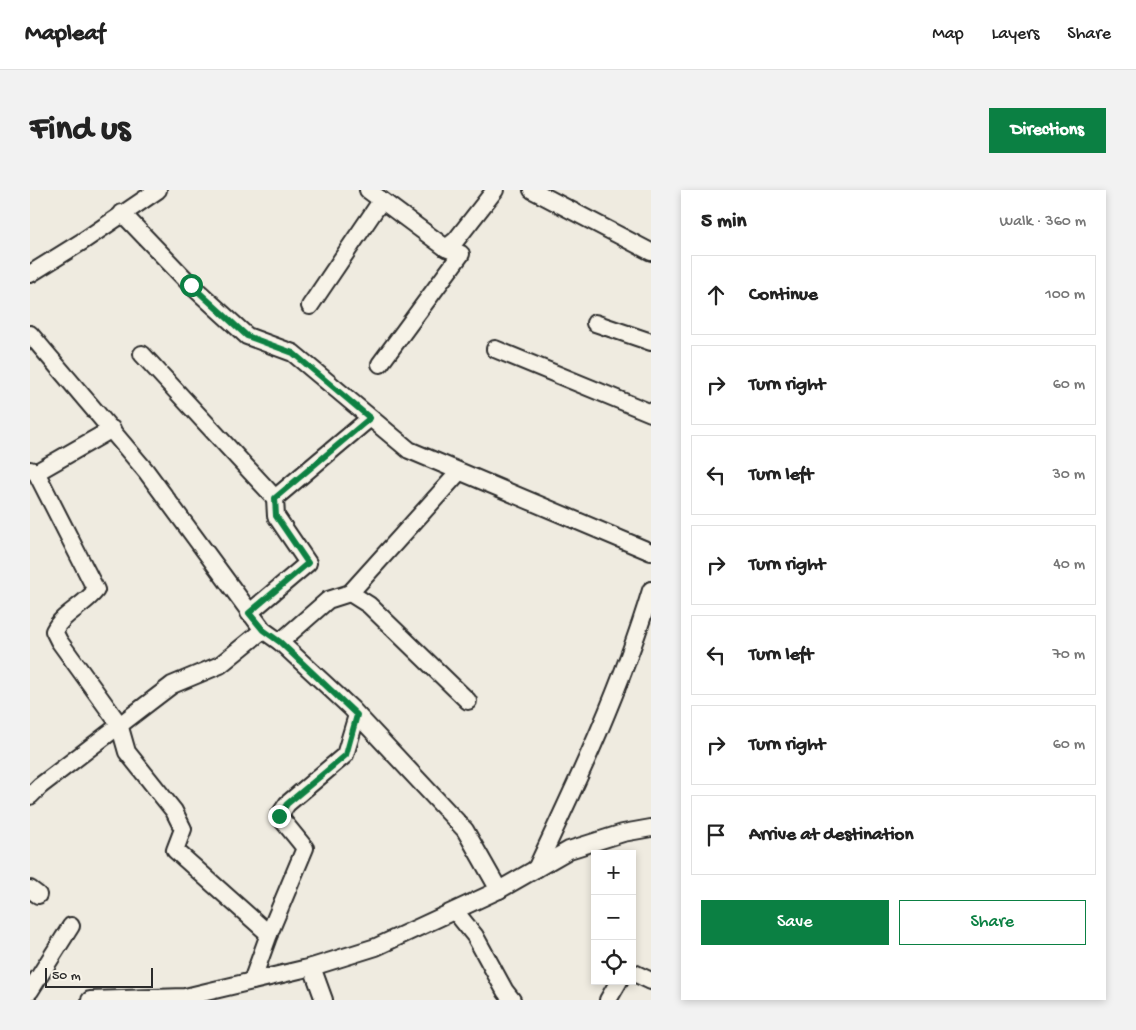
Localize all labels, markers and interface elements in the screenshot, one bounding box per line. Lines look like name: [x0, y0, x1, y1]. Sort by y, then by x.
text: Mapleaf: [25, 20, 105, 49]
text: Map: [932, 24, 964, 45]
text: Layers: [992, 24, 1039, 45]
text: Share: [1067, 24, 1111, 45]
button: Directions: [989, 108, 1106, 153]
text: Find us: [30, 110, 130, 151]
text: 5 min: [701, 210, 746, 235]
text: Walk · 360 m: [1000, 213, 1086, 232]
route start: [180, 274, 203, 297]
icon: ahead: [702, 281, 730, 309]
text: Continue: [749, 284, 818, 307]
text: 100 m: [1045, 286, 1085, 305]
icon: right: [702, 371, 730, 399]
text: Turn right: [749, 374, 825, 397]
text: 60 m: [1053, 376, 1085, 395]
icon: left: [702, 461, 730, 489]
text: Turn left: [749, 464, 813, 487]
text: 30 m: [1052, 466, 1085, 485]
icon: right: [702, 551, 730, 579]
text: Turn right: [749, 554, 825, 577]
text: 40 m: [1053, 556, 1085, 575]
icon: left: [702, 641, 730, 669]
text: Turn left: [749, 644, 813, 667]
text: 70 m: [1052, 646, 1085, 665]
icon: right: [702, 731, 730, 759]
text: Turn right: [749, 734, 825, 757]
text: 60 m: [1053, 736, 1085, 755]
route end: [268, 805, 291, 828]
icon: arrive: [702, 821, 730, 849]
text: Arrive at destination: [749, 824, 913, 847]
map controls: [591, 850, 636, 985]
button: +: [591, 850, 636, 895]
button: −: [591, 895, 636, 940]
button: Save: [701, 900, 889, 945]
button: Share: [899, 900, 1086, 945]
button: locate: [591, 940, 636, 985]
scale bar: [45, 965, 152, 988]
text: 50 m: [52, 968, 81, 985]

